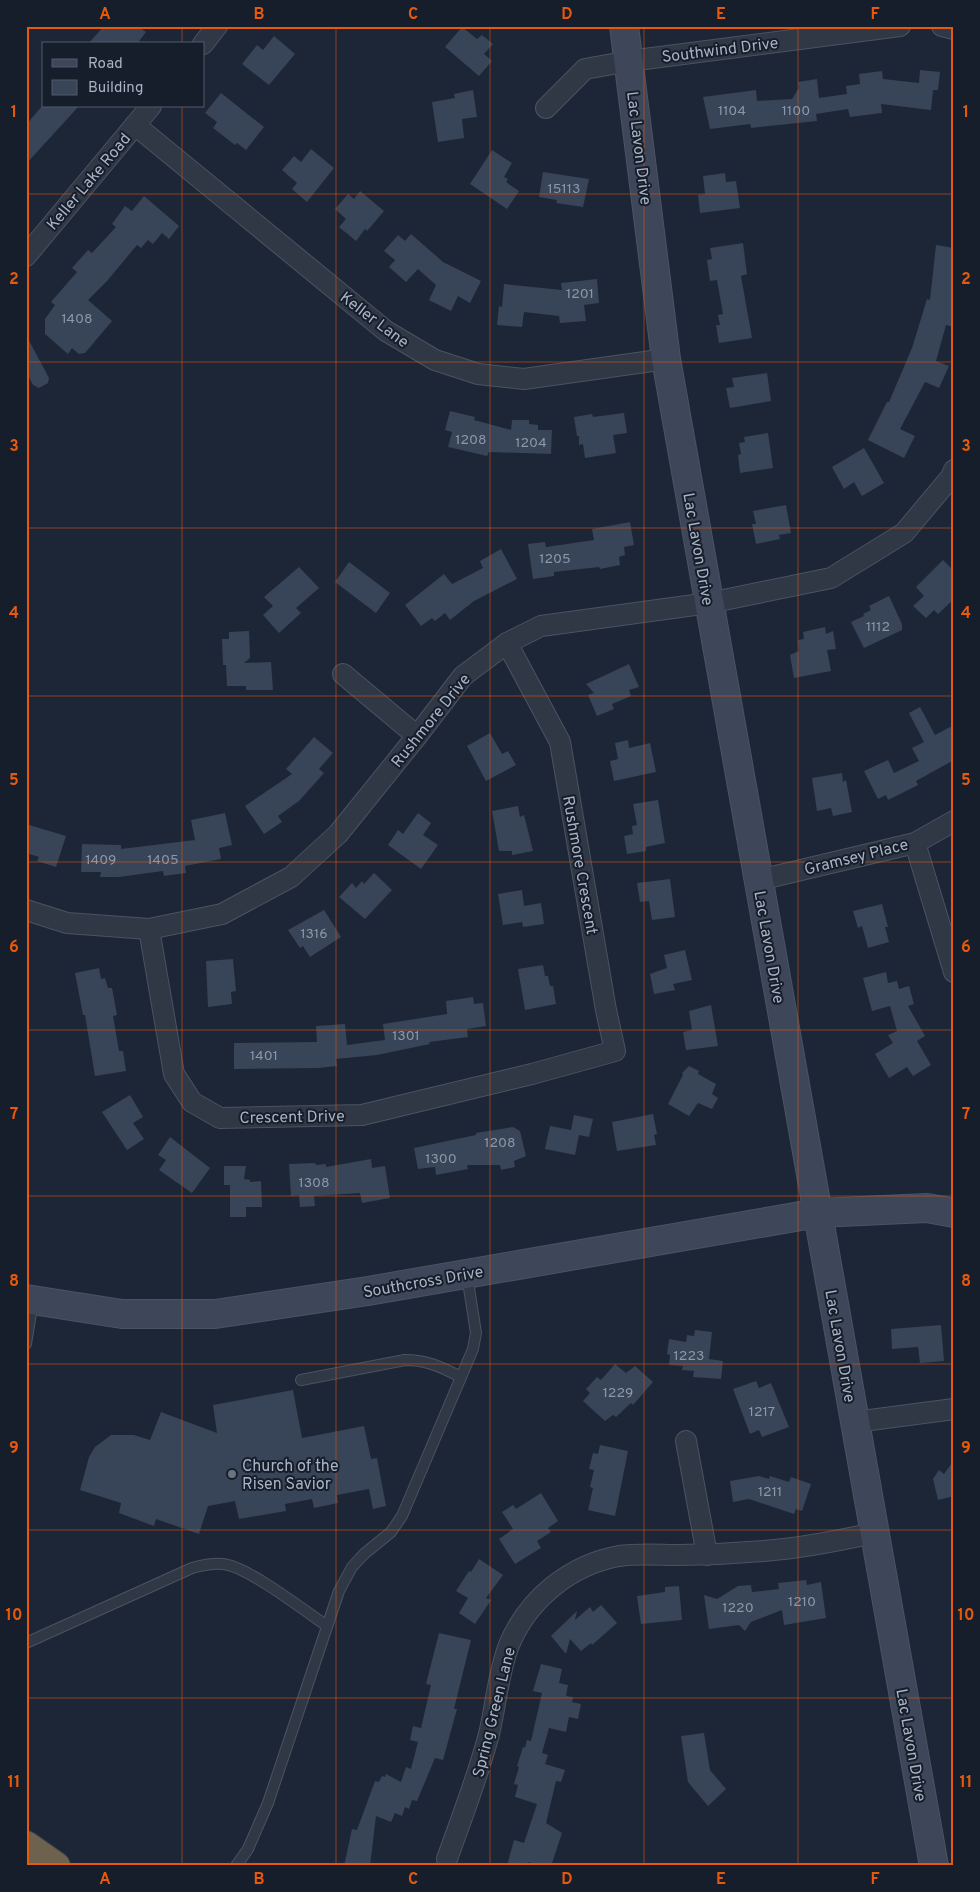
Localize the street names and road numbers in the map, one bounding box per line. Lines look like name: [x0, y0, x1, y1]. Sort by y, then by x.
street label: Southwind Drive: [661, 34, 780, 68]
street label: Lac Lavon Drive: [621, 90, 655, 206]
street label: Keller Lake Road: [43, 130, 136, 235]
street label: Keller Lane: [335, 288, 412, 353]
street label: Lac Lavon Drive: [677, 491, 717, 607]
street label: Rushmore Drive: [388, 670, 475, 772]
street label: Rushmore Crescent: [557, 794, 601, 936]
street label: Gramsey Place: [802, 835, 911, 881]
street label: Lac Lavon Drive: [748, 889, 788, 1005]
street label: Crescent Drive: [239, 1107, 345, 1129]
street label: Southcross Drive: [362, 1263, 485, 1303]
street label: Lac Lavon Drive: [819, 1288, 859, 1404]
street label: Spring Green Lane: [469, 1645, 521, 1780]
street label: Lac Lavon Drive: [890, 1687, 930, 1803]

